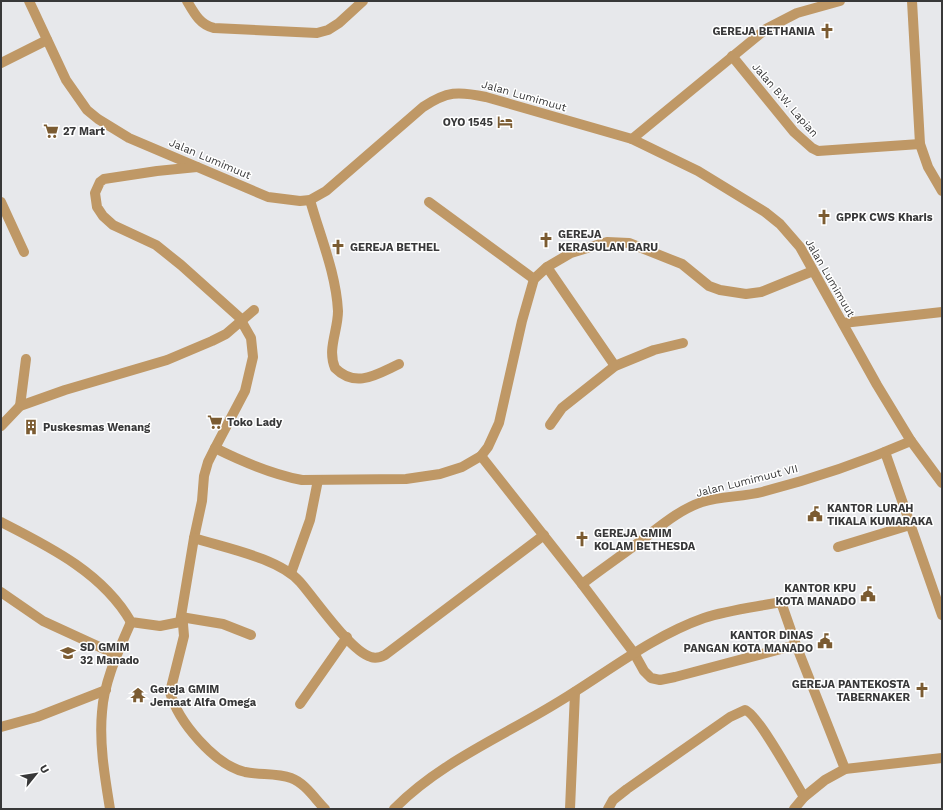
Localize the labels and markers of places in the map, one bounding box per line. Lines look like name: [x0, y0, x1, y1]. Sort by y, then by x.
church icon: GEREJA BETHANIA: [818, 22, 836, 40]
place label: GEREJA BETHANIA: [712, 25, 816, 38]
hotel icon: OYO 1545: [496, 113, 514, 131]
place label: OYO 1545: [443, 116, 493, 129]
supermarket icon: 27 Mart: [42, 122, 60, 140]
place label: 27 Mart: [63, 125, 105, 138]
church icon: GPPK CWS Kharis: [815, 208, 833, 226]
place label: GPPK CWS Kharis: [836, 211, 933, 224]
place label: GEREJA KERASULAN BARU: [558, 228, 658, 254]
church icon: GEREJA KERASULAN BARU: [537, 231, 555, 249]
church icon: GEREJA BETHEL: [329, 238, 347, 256]
place label: GEREJA BETHEL: [350, 241, 440, 254]
supermarket icon: Toko Lady: [206, 413, 224, 431]
place label: Toko Lady: [227, 416, 283, 429]
building icon: Puskesmas Wenang: [22, 418, 40, 436]
place label: Puskesmas Wenang: [43, 421, 151, 434]
place label: KANTOR LURAH TIKALA KUMARAKA: [827, 502, 933, 528]
public building icon: KANTOR LURAH TIKALA KUMARAKA: [806, 505, 824, 523]
place label: GEREJA GMIM KOLAM BETHESDA: [594, 527, 696, 553]
church icon: GEREJA GMIM KOLAM BETHESDA: [573, 530, 591, 548]
place label: KANTOR KPU KOTA MANADO: [776, 582, 856, 608]
public building icon: KANTOR KPU KOTA MANADO: [859, 585, 877, 603]
place label: KANTOR DINAS PANGAN KOTA MANADO: [684, 629, 813, 655]
public building icon: KANTOR DINAS PANGAN KOTA MANADO: [816, 632, 834, 650]
place label: SD GMIM 32 Manado: [80, 641, 140, 667]
school or university icon: SD GMIM 32 Manado: [59, 644, 77, 662]
place label: GEREJA PANTEKOSTA TABERNAKER: [792, 678, 911, 704]
church icon: GEREJA PANTEKOSTA TABERNAKER: [913, 681, 931, 699]
place label: Gereja GMIM Jemaat Alfa Omega: [150, 683, 257, 709]
temple icon: Gereja GMIM Jemaat Alfa Omega: [129, 686, 147, 704]

